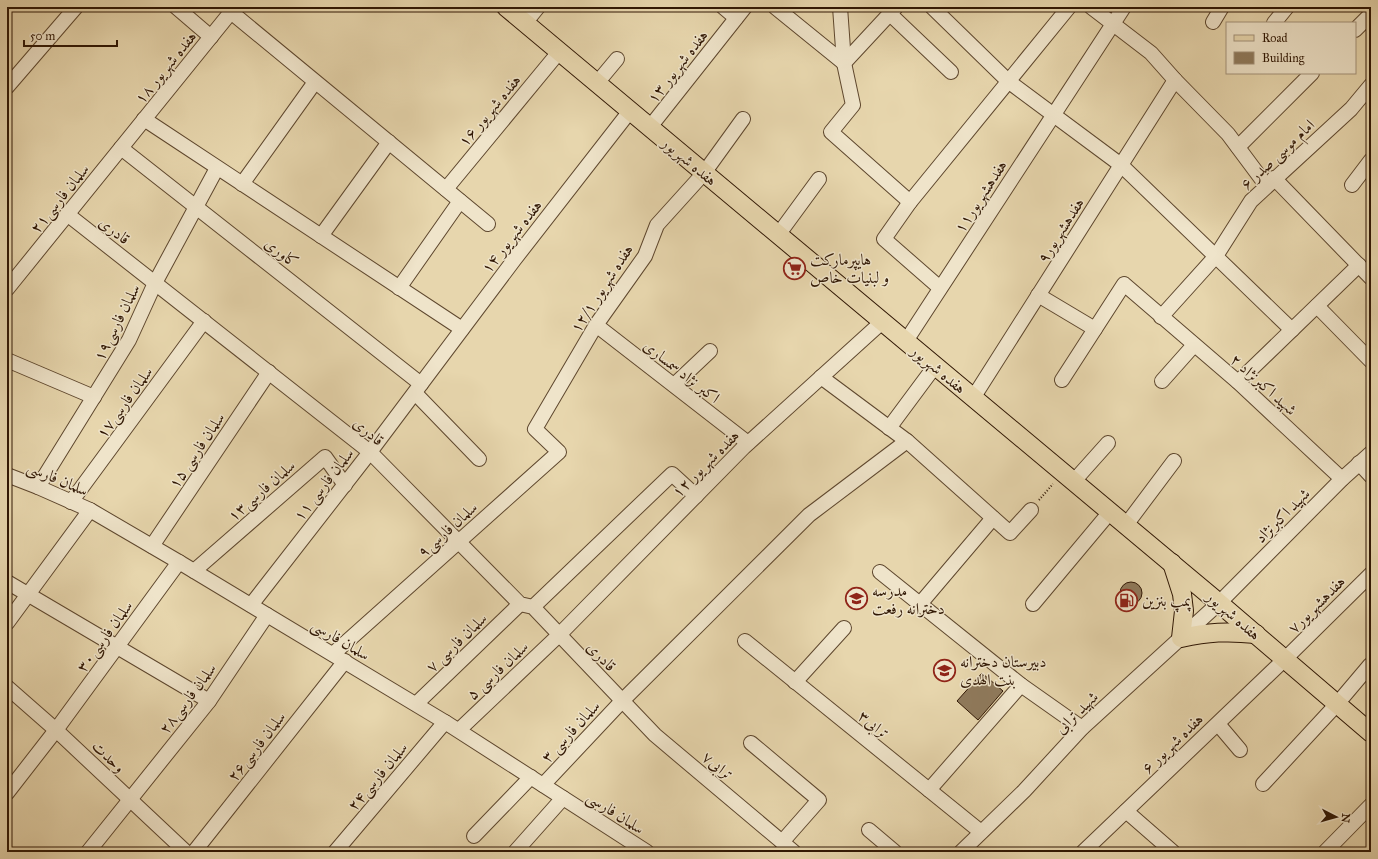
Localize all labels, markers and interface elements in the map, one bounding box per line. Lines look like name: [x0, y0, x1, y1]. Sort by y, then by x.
scale bar: [24, 22, 117, 48]
legend: [1226, 22, 1356, 74]
street label: هفده شهریور ۱۳: [643, 26, 713, 107]
street label: هفده شهریور ۱۸: [130, 27, 201, 108]
text: 50 m: [30, 29, 55, 43]
text: Road: [1262, 31, 1288, 45]
text: Building: [1262, 51, 1305, 66]
street label: هفده شهریور ۱۶: [454, 71, 526, 151]
street label: امام موسی صدر ۶: [1236, 115, 1322, 197]
street label: هفده شهریور: [656, 132, 721, 190]
street label: هفدهشهریور۱۱: [950, 156, 1012, 237]
street label: سلمان فارسی۲۱: [26, 160, 95, 238]
street label: هفدهشهریور۹: [1033, 194, 1089, 267]
street label: هفده شهریور ۱۴: [477, 196, 547, 277]
street label: قادری: [95, 212, 134, 248]
street label: کاوری: [261, 233, 302, 271]
street label: هفده شهریور ۱۲/۱: [566, 241, 638, 336]
place label: هایپرمارکت و لبنیات خاص: [810, 250, 889, 287]
supermarket icon: هایپرمارکت و لبنیات خاص: [781, 255, 807, 281]
street label: سلمان فارسی۱۹: [89, 281, 146, 365]
street label: اکبر نژاد سمساری: [639, 336, 724, 408]
street label: هفده شهریور: [905, 340, 970, 398]
street label: شهید اکبرنژاد ۲: [1226, 350, 1301, 420]
street label: سلمان فارسی۱۷: [92, 363, 158, 443]
street label: سلمان فارسی ۱۵: [164, 409, 230, 493]
street label: قادری: [349, 413, 388, 450]
street label: هفده شهریور ۱۲: [668, 426, 744, 502]
street label: سلمان فارسی ۱۱: [289, 444, 359, 526]
street label: سلمان فارسی۱۳: [224, 456, 300, 526]
street label: سلمان فارسی: [23, 457, 91, 502]
street label: شهید اکبرنژاد: [1251, 484, 1315, 548]
street label: سلمان فارسی۹: [413, 497, 483, 563]
street label: هفدهشهریور۷: [1284, 572, 1350, 638]
place label: مدرسه دخترانه رفعت: [872, 581, 945, 618]
street label: هفده شهریور: [1201, 585, 1265, 645]
school or university icon: مدرسه دخترانه رفعت: [844, 586, 870, 612]
fuel station icon: پمپ بنزین: [1113, 587, 1139, 613]
place label: پمپ بنزین: [1142, 591, 1192, 613]
street label: سلمان فارسی۳۰: [72, 597, 138, 677]
street label: سلمان فارسی ۷: [422, 609, 492, 678]
street label: سلمان فارسی: [307, 615, 373, 666]
street label: سلمان فارسی ۵: [462, 637, 534, 705]
street label: قادری: [583, 637, 620, 675]
place label: دبیرستان دخترانه بنت الهدی: [960, 652, 1047, 689]
school or university icon: دبیرستان دخترانه بنت الهدی: [932, 657, 958, 683]
street label: سلمان فارسی۲۸: [155, 659, 222, 739]
street label: شهید ترابی: [1051, 687, 1103, 739]
street label: سلمان فارسی ۳: [537, 696, 605, 768]
street label: ترابی۳: [853, 706, 893, 744]
street label: سلمان فارسی۲۶: [223, 708, 291, 786]
street label: هفده شهریور ۶: [1138, 709, 1208, 778]
street label: وحدت: [88, 736, 129, 776]
street label: سلمان فارسی۲۴: [343, 738, 413, 816]
street label: ترابی۷: [697, 747, 737, 785]
street label: سلمان فارسی: [582, 787, 648, 840]
north arrow: [1316, 797, 1356, 837]
text: N: [1338, 813, 1352, 824]

